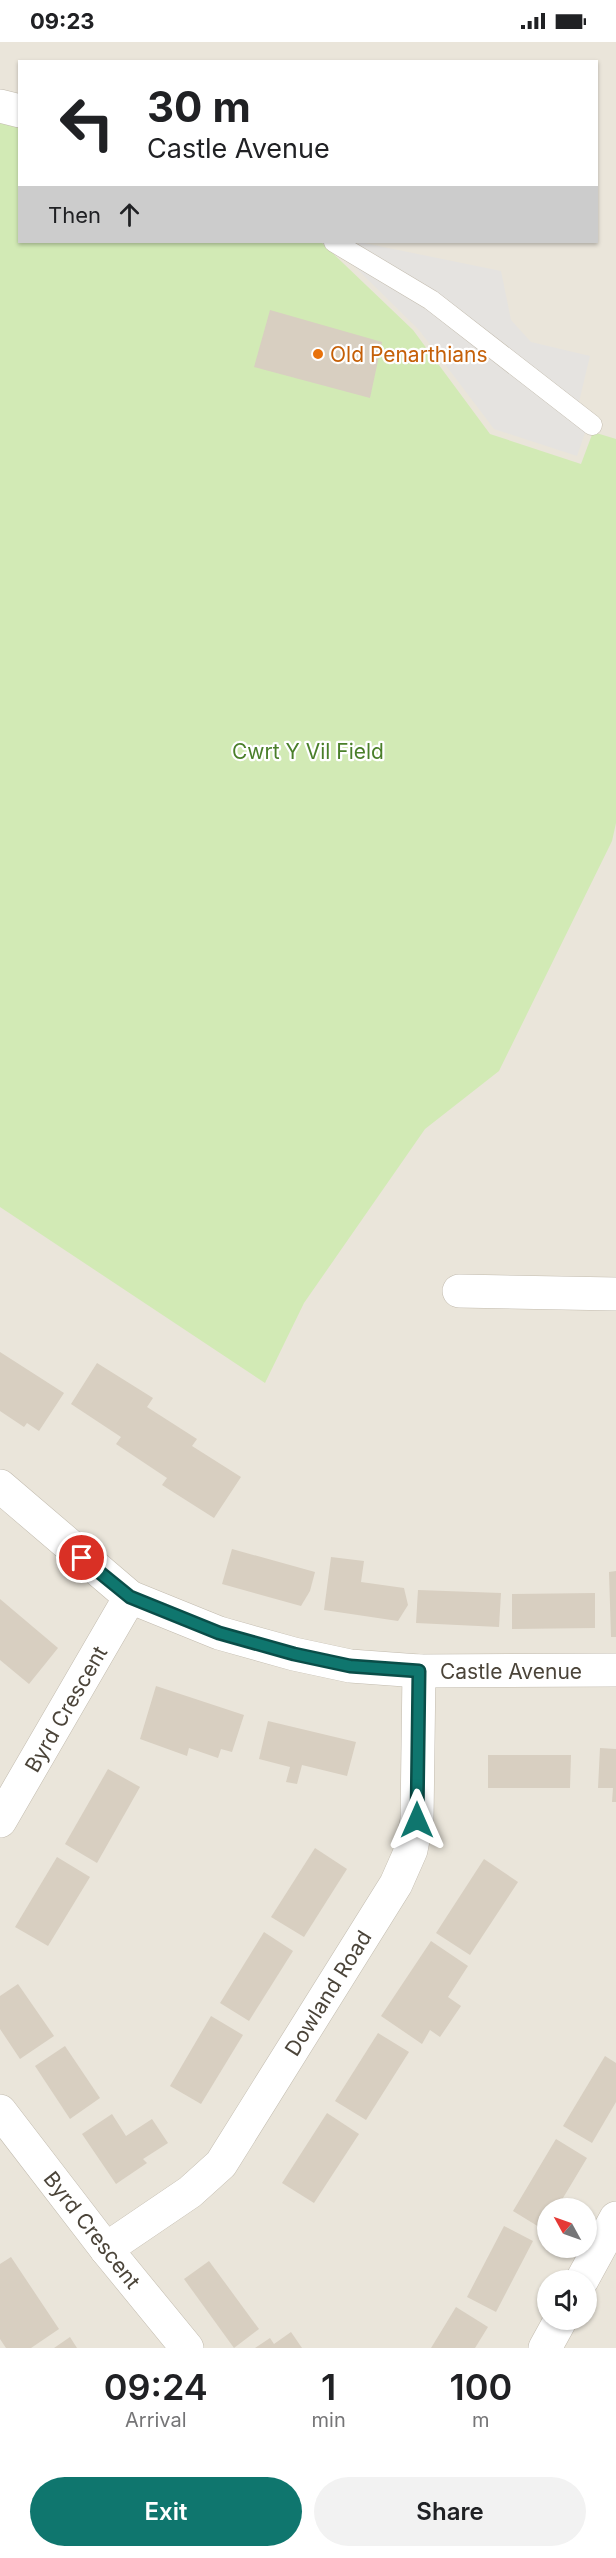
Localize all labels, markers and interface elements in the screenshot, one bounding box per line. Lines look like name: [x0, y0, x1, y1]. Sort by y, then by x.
text: 09:23: [30, 8, 95, 34]
text: 30 m: [147, 81, 251, 132]
icon: left: [48, 84, 126, 162]
text: Castle Avenue: [147, 132, 330, 165]
icon: ahead: [113, 198, 146, 231]
text: Then: [48, 202, 101, 228]
place label: Old Penarthians: [330, 342, 488, 367]
marker: Old Penarthians: [311, 347, 325, 361]
park label: Cwrt Y Vil Field: [232, 739, 384, 764]
pin: [56, 1532, 107, 1583]
icon: arrive: [65, 1541, 98, 1574]
street label: Byrd Crescent: [20, 1641, 112, 1777]
street label: Castle Avenue: [440, 1659, 582, 1684]
position arrow: [385, 1788, 449, 1852]
street label: Dowland Road: [279, 1926, 377, 2060]
street label: Byrd Crescent: [39, 2167, 146, 2294]
north arrow: [537, 2198, 597, 2258]
map controls: [537, 2198, 597, 2330]
button: sound: [537, 2270, 597, 2330]
text: 09:24: [104, 2365, 208, 2409]
text: 1: [321, 2365, 336, 2409]
text: 100: [450, 2365, 512, 2409]
text: Arrival: [125, 2408, 187, 2432]
text: min: [312, 2408, 346, 2432]
text: m: [472, 2408, 490, 2432]
button: Exit: [30, 2477, 302, 2546]
button: Share: [314, 2477, 586, 2546]

